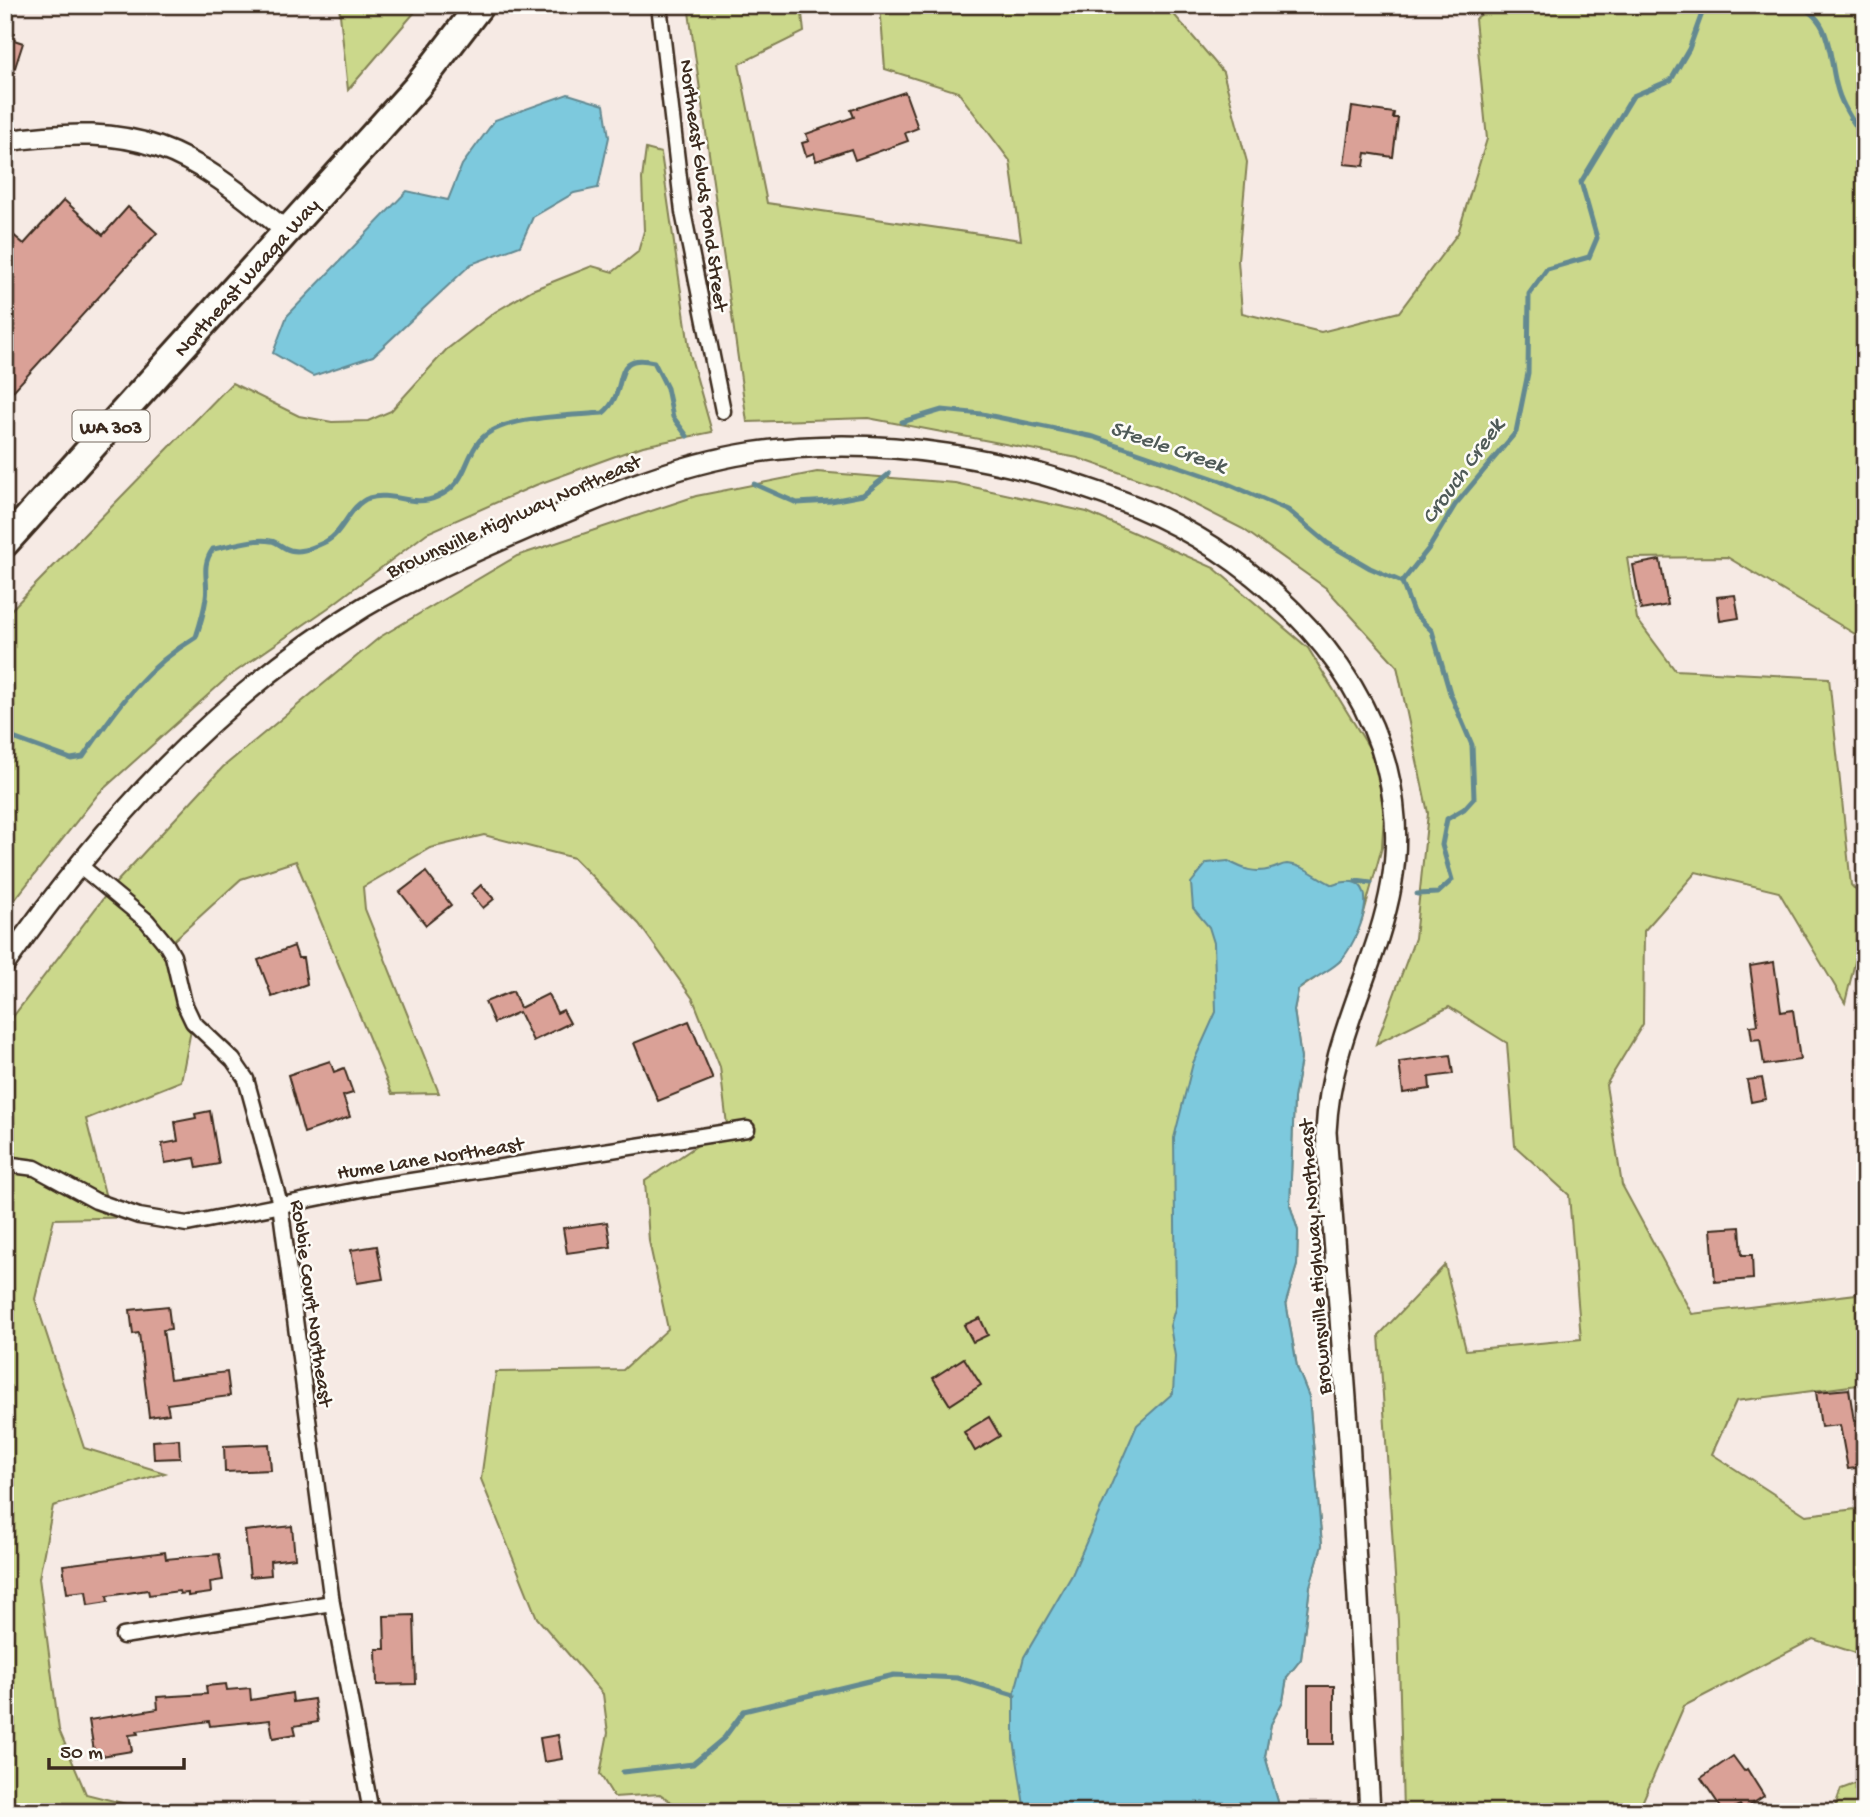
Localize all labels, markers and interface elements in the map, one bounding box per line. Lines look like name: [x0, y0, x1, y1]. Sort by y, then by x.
street label: Northeast Gluds Pond Street: [671, 58, 732, 315]
street label: Northeast Waaga Way: [170, 194, 326, 364]
road number: WA 303: [72, 410, 150, 442]
water label: Crouch Creek: [1417, 412, 1513, 530]
water label: Steele Creek: [1106, 416, 1232, 482]
street label: Brownsville Highway Northeast: [383, 450, 648, 586]
street label: Brownsville Highway Northeast: [1295, 1116, 1340, 1396]
street label: Hume Lane Northeast: [336, 1133, 528, 1188]
street label: Robbie Court Northeast: [283, 1199, 337, 1411]
scale bar: [49, 1726, 184, 1770]
text: 50 m: [60, 1742, 103, 1767]

